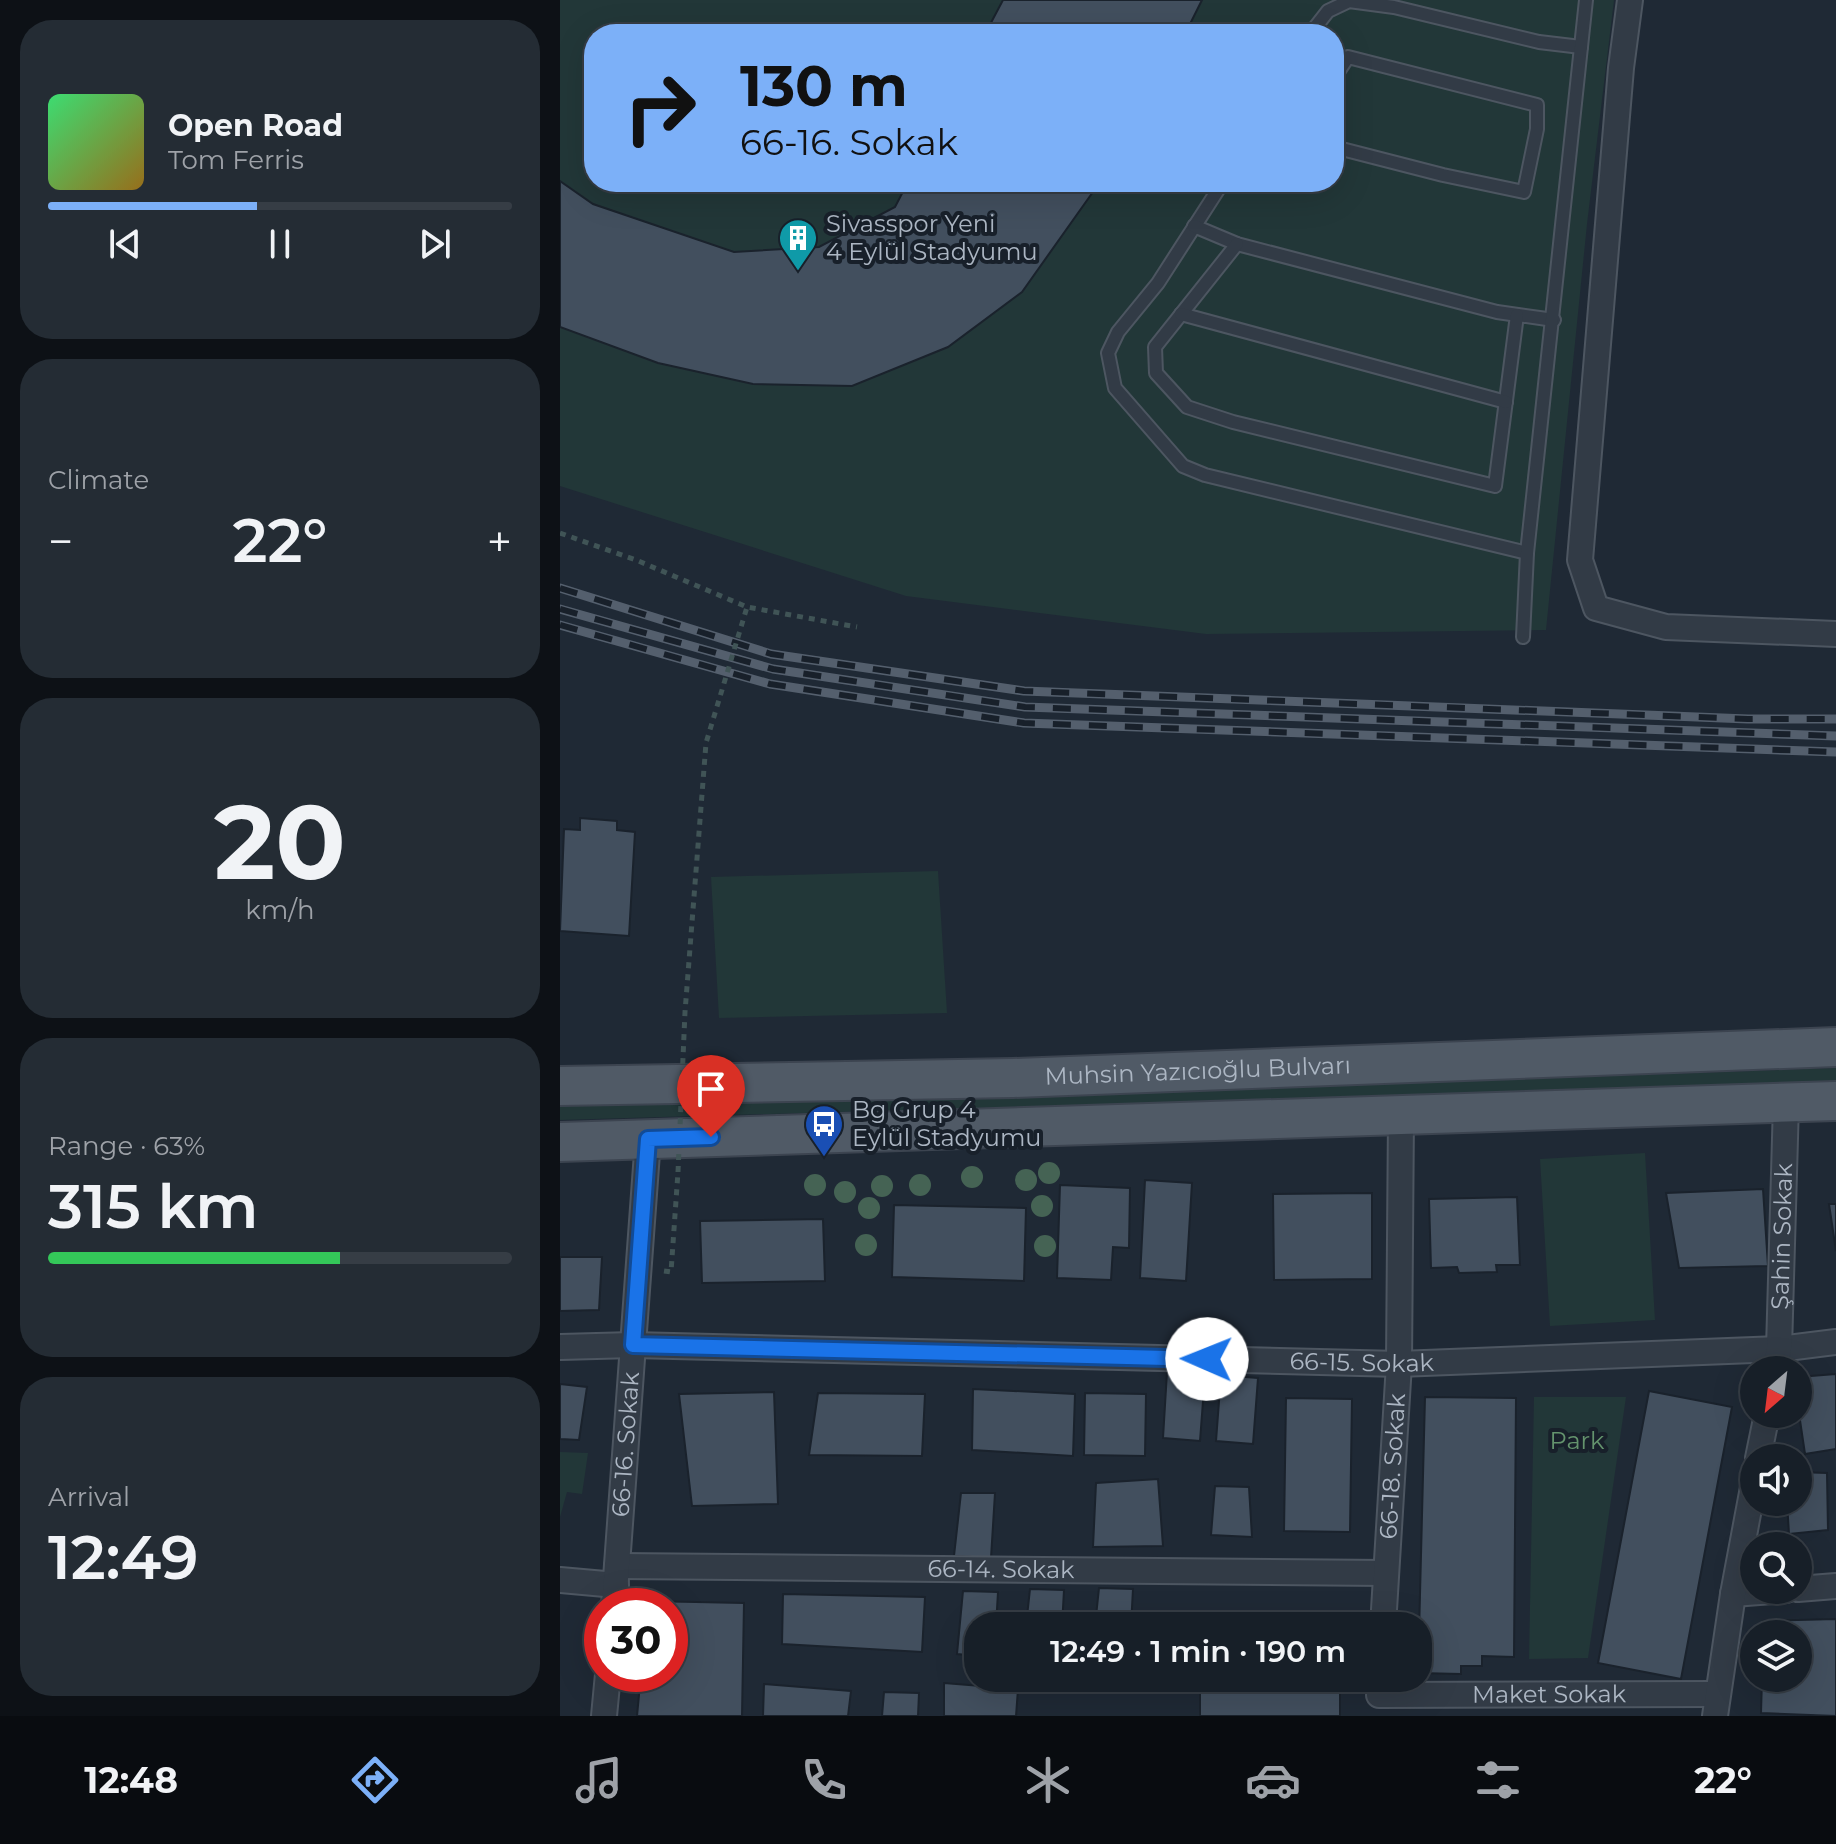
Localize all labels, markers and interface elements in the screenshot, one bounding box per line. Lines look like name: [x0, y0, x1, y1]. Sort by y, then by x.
text: 130 m: [740, 52, 908, 120]
icon: right: [608, 56, 712, 160]
text: Open Road: [168, 107, 343, 144]
text: 66-16. Sokak: [740, 120, 958, 164]
text: Tom Ferris: [168, 144, 304, 176]
place label: Sivasspor Yeni 4 Eylül Stadyumu: [826, 209, 1038, 266]
building icon: Sivasspor Yeni 4 Eylül Stadyumu: [777, 217, 819, 272]
icon: previous: [103, 222, 147, 266]
icon: pause: [258, 222, 302, 266]
icon: next: [413, 222, 457, 266]
text: Climate: [48, 464, 149, 496]
text: 22°: [233, 504, 327, 577]
text: −: [48, 514, 73, 568]
text: +: [487, 514, 512, 568]
text: 20: [214, 778, 346, 905]
text: km/h: [245, 894, 315, 926]
street label: Muhsin Yazıcıoğlu Bulvarı: [1044, 1050, 1351, 1091]
pin: [677, 1055, 745, 1137]
icon: arrive: [689, 1067, 733, 1111]
place label: Bg Grup 4 Eylül Stadyumu: [852, 1095, 1041, 1152]
bus stop icon: Bg Grup 4 Eylül Stadyumu: [803, 1103, 845, 1158]
text: Range · 63%: [48, 1130, 205, 1162]
street label: Şahin Sokak: [1765, 1162, 1798, 1310]
text: 315 km: [48, 1170, 258, 1243]
position arrow: [1165, 1317, 1249, 1401]
street label: 66-15. Sokak: [1289, 1346, 1435, 1378]
north arrow: [1740, 1356, 1812, 1428]
map controls: [1740, 1356, 1812, 1692]
street label: 66-16. Sokak: [606, 1370, 645, 1518]
street label: 66-18. Sokak: [1373, 1392, 1411, 1540]
park label: Park: [1550, 1426, 1605, 1455]
button: sound: [1740, 1444, 1812, 1516]
text: Arrival: [48, 1481, 130, 1513]
text: 12:49: [48, 1521, 198, 1594]
button: search: [1740, 1532, 1812, 1604]
street label: 66-14. Sokak: [927, 1554, 1075, 1584]
speed limit sign: 30: [584, 1588, 688, 1692]
button: layers: [1740, 1620, 1812, 1692]
text: 12:49 · 1 min · 190 m: [1050, 1633, 1346, 1670]
street label: Maket Sokak: [1472, 1679, 1627, 1709]
icon: directions: [347, 1752, 403, 1808]
icon: music: [571, 1752, 627, 1808]
icon: phone: [796, 1752, 852, 1808]
icon: climate: [1020, 1752, 1076, 1808]
icon: car: [1245, 1752, 1301, 1808]
icon: filters: [1470, 1752, 1526, 1808]
text: 12:48: [84, 1758, 178, 1802]
text: 22°: [1694, 1758, 1752, 1802]

